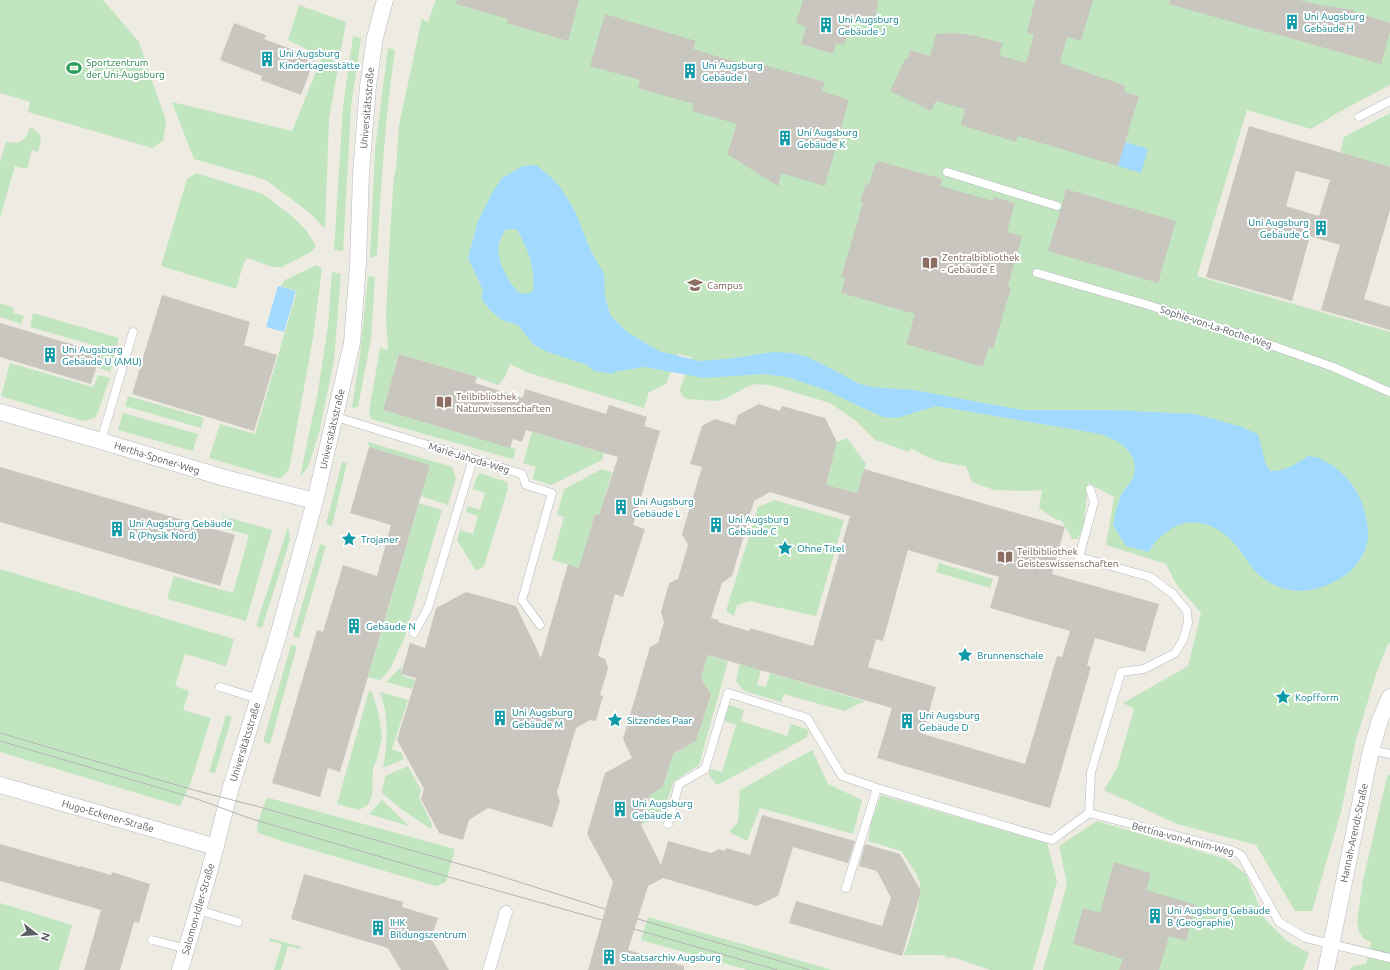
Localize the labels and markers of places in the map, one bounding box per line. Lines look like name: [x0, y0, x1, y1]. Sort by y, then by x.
place label: Uni Augsburg Gebäude H: [1304, 11, 1365, 34]
building icon: Uni Augsburg Gebäude H: [1283, 13, 1301, 31]
place label: Uni Augsburg Gebäude J: [838, 14, 899, 37]
building icon: Uni Augsburg Gebäude J: [817, 16, 835, 34]
place label: Uni Augsburg Kindertagesstätte: [279, 48, 360, 71]
building icon: Uni Augsburg Kindertagesstätte: [258, 50, 276, 68]
place label: Sportzentrum der Uni-Augsburg: [86, 57, 165, 80]
sports icon: Sportzentrum der Uni-Augsburg: [65, 59, 83, 77]
place label: Uni Augsburg Gebäude I: [702, 60, 763, 83]
building icon: Uni Augsburg Gebäude I: [681, 62, 699, 80]
place label: Uni Augsburg Gebäude K: [797, 127, 858, 150]
building icon: Uni Augsburg Gebäude K: [776, 129, 794, 147]
place label: Uni Augsburg Gebäude G: [1248, 217, 1309, 240]
building icon: Uni Augsburg Gebäude G: [1312, 219, 1330, 237]
place label: Zentralbibliothek - Gebäude E: [942, 252, 1020, 275]
library icon: Zentralbibliothek - Gebäude E: [921, 254, 939, 272]
school or university icon: Campus: [686, 276, 704, 294]
place label: Campus: [707, 280, 743, 291]
place label: Uni Augsburg Gebäude U (AMU): [62, 344, 142, 367]
building icon: Uni Augsburg Gebäude U (AMU): [41, 346, 59, 364]
place label: Teilbibliothek Naturwissenschaften: [456, 391, 551, 414]
library icon: Teilbibliothek Naturwissenschaften: [435, 393, 453, 411]
place label: Uni Augsburg Gebäude L: [633, 496, 694, 519]
building icon: Uni Augsburg Gebäude L: [612, 498, 630, 516]
place label: Uni Augsburg Gebäude C: [728, 514, 789, 537]
building icon: Uni Augsburg Gebäude C: [707, 516, 725, 534]
place label: Uni Augsburg Gebäude R (Physik Nord): [129, 518, 232, 541]
building icon: Uni Augsburg Gebäude R (Physik Nord): [108, 520, 126, 538]
place icon: Trojaner: [340, 530, 358, 548]
place label: Trojaner: [361, 534, 399, 545]
place icon: Ohne Titel: [776, 539, 794, 557]
place label: Ohne Titel: [797, 543, 845, 554]
place label: Teilbibliothek Geisteswissenschaften: [1017, 546, 1119, 569]
library icon: Teilbibliothek Geisteswissenschaften: [996, 548, 1014, 566]
building icon: Gebäude N: [345, 617, 363, 635]
place label: Gebäude N: [366, 621, 416, 632]
place icon: Brunnenschale: [956, 646, 974, 664]
place label: Brunnenschale: [977, 650, 1043, 661]
place icon: Kopfform: [1274, 688, 1292, 706]
place label: Kopfform: [1295, 692, 1339, 703]
place label: Uni Augsburg Gebäude M: [512, 707, 573, 730]
building icon: Uni Augsburg Gebäude M: [491, 709, 509, 727]
place label: Uni Augsburg Gebäude D: [919, 710, 980, 733]
place icon: Sitzendes Paar: [606, 711, 624, 729]
building icon: Uni Augsburg Gebäude D: [898, 712, 916, 730]
place label: Sitzendes Paar: [627, 715, 693, 726]
place label: Uni Augsburg Gebäude A: [632, 798, 693, 821]
building icon: Uni Augsburg Gebäude A: [611, 800, 629, 818]
place label: Uni Augsburg Gebäude B (Geographie): [1167, 905, 1270, 928]
building icon: Uni Augsburg Gebäude B (Geographie): [1146, 907, 1164, 925]
place label: IHK Bildungszentrum: [390, 917, 467, 940]
building icon: IHK Bildungszentrum: [369, 919, 387, 937]
building icon: Staatsarchiv Augsburg: [600, 948, 618, 966]
place label: Staatsarchiv Augsburg: [621, 952, 721, 963]

